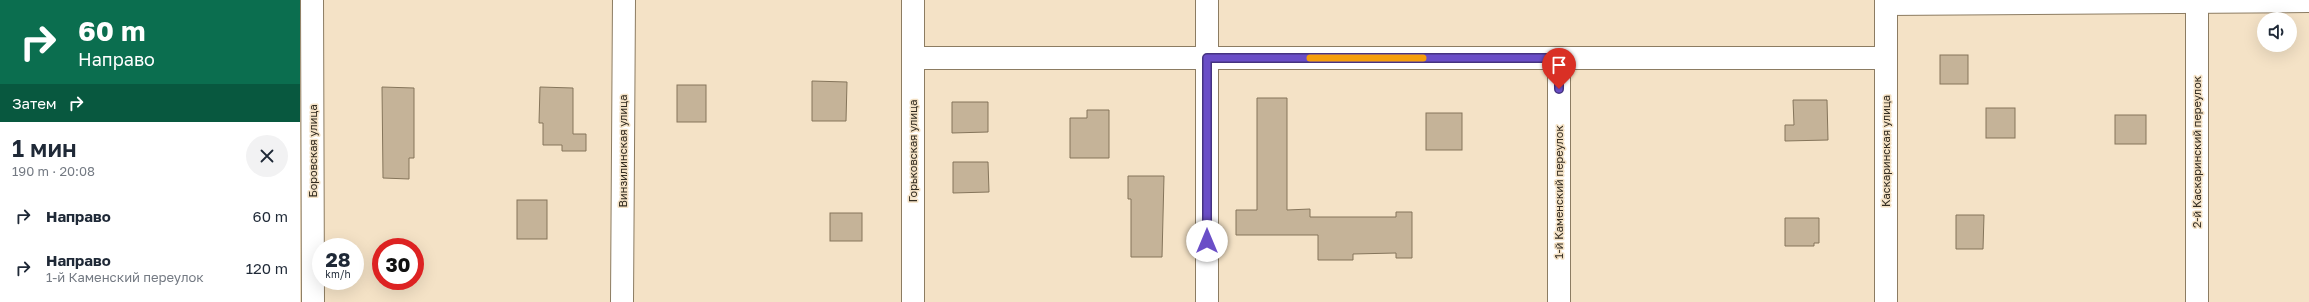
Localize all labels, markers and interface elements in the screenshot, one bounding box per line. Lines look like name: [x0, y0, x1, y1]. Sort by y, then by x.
map controls: [2257, 12, 2297, 52]
button: sound: [2257, 12, 2297, 52]
text: 60 m: [78, 14, 145, 47]
icon: right: [12, 16, 64, 68]
text: Направо: [78, 48, 155, 70]
pin: [1542, 48, 1576, 89]
icon: arrive: [1548, 54, 1570, 76]
street label: 2-й Каскаринский переулок: [2190, 75, 2203, 228]
icon: right: [65, 92, 87, 114]
text: Затем: [12, 94, 57, 112]
street label: Винзилинская улица: [616, 95, 629, 207]
street label: Каскаринская улица: [1879, 95, 1892, 207]
street label: Горьковская улица: [906, 100, 919, 202]
street label: Боровская улица: [306, 104, 319, 198]
street label: 1-й Каменский переулок: [1552, 125, 1565, 259]
text: 1 мин: [12, 133, 77, 162]
button: close: [246, 135, 288, 177]
text: 190 m · 20:08: [12, 163, 95, 179]
icon: right: [12, 205, 34, 227]
text: Направо: [46, 207, 111, 225]
text: 60 m: [253, 207, 288, 225]
position arrow: [1186, 220, 1228, 262]
speed limit sign: 30: [372, 238, 424, 290]
text: 28: [325, 247, 350, 271]
text: Направо: [46, 251, 111, 269]
icon: right: [12, 257, 34, 279]
text: 120 m: [246, 259, 288, 277]
text: km/h: [325, 268, 351, 280]
text: 1-й Каменский переулок: [46, 269, 204, 285]

